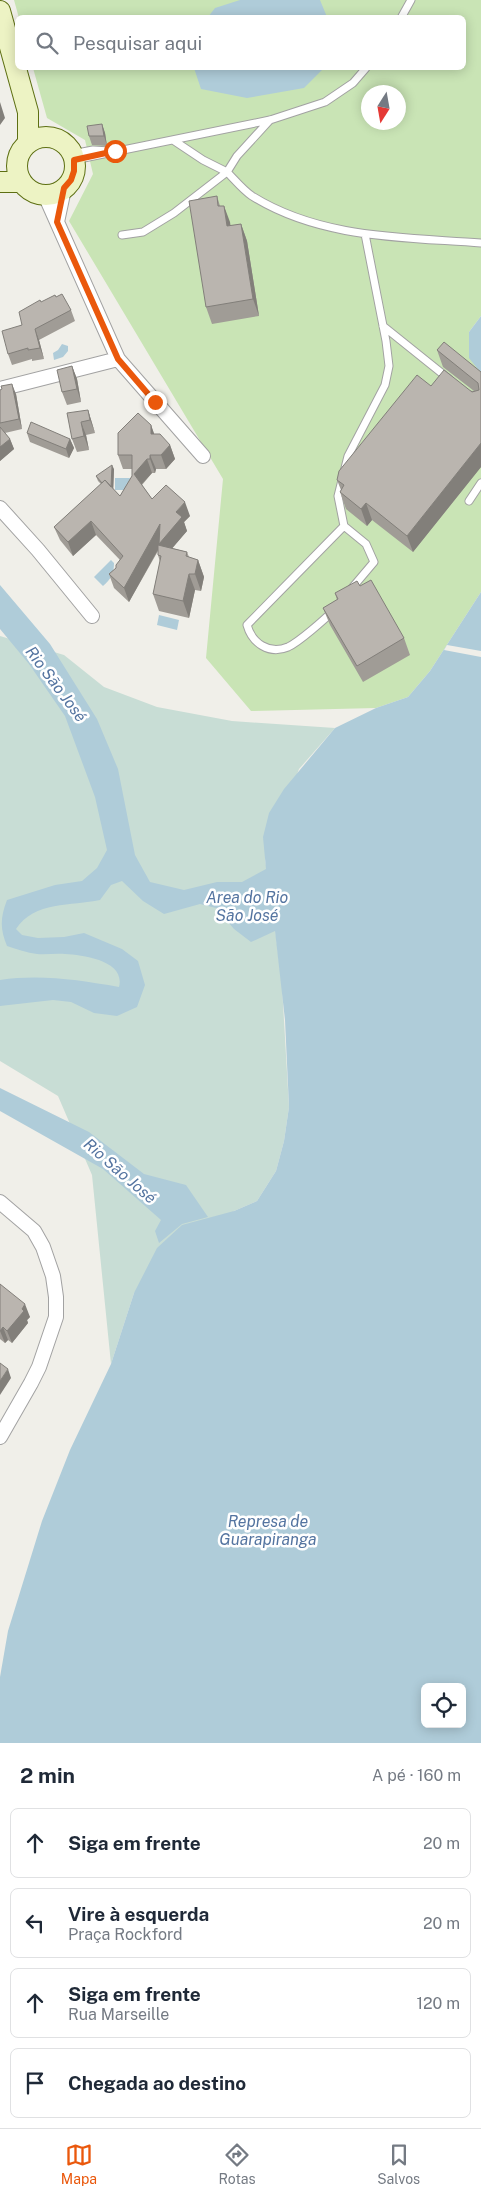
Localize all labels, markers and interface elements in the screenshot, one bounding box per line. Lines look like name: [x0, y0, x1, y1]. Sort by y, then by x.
search box: [15, 15, 466, 70]
icon: search: [33, 29, 61, 57]
text: Pesquisar aqui: [73, 32, 202, 54]
north arrow: [361, 85, 406, 130]
route start: [104, 140, 127, 163]
route end: [144, 391, 167, 414]
water label: Rio São José: [21, 643, 91, 726]
water label: Area do Rio São José: [206, 888, 288, 925]
water label: Rio São José: [80, 1134, 160, 1208]
water label: Represa de Guarapiranga: [219, 1512, 317, 1549]
map controls: [421, 1683, 466, 1728]
button: locate: [421, 1683, 466, 1728]
text: 2 min: [20, 1763, 75, 1788]
text: A pé · 160 m: [372, 1766, 461, 1785]
icon: ahead: [21, 1829, 49, 1857]
text: Siga em frente: [68, 1832, 201, 1854]
text: 20 m: [423, 1834, 460, 1853]
text: Vire à esquerda: [68, 1903, 209, 1925]
icon: left: [21, 1909, 49, 1937]
text: 20 m: [423, 1914, 460, 1933]
text: Praça Rockford: [68, 1925, 183, 1944]
text: Siga em frente: [68, 1983, 201, 2005]
icon: ahead: [21, 1989, 49, 2017]
text: 120 m: [416, 1994, 460, 2013]
text: Rua Marseille: [68, 2005, 169, 2024]
icon: arrive: [21, 2069, 49, 2097]
text: Chegada ao destino: [68, 2072, 246, 2094]
tab: Mapa: [61, 2141, 97, 2187]
tab: Rotas: [219, 2141, 256, 2187]
tab: Salvos: [377, 2141, 420, 2187]

